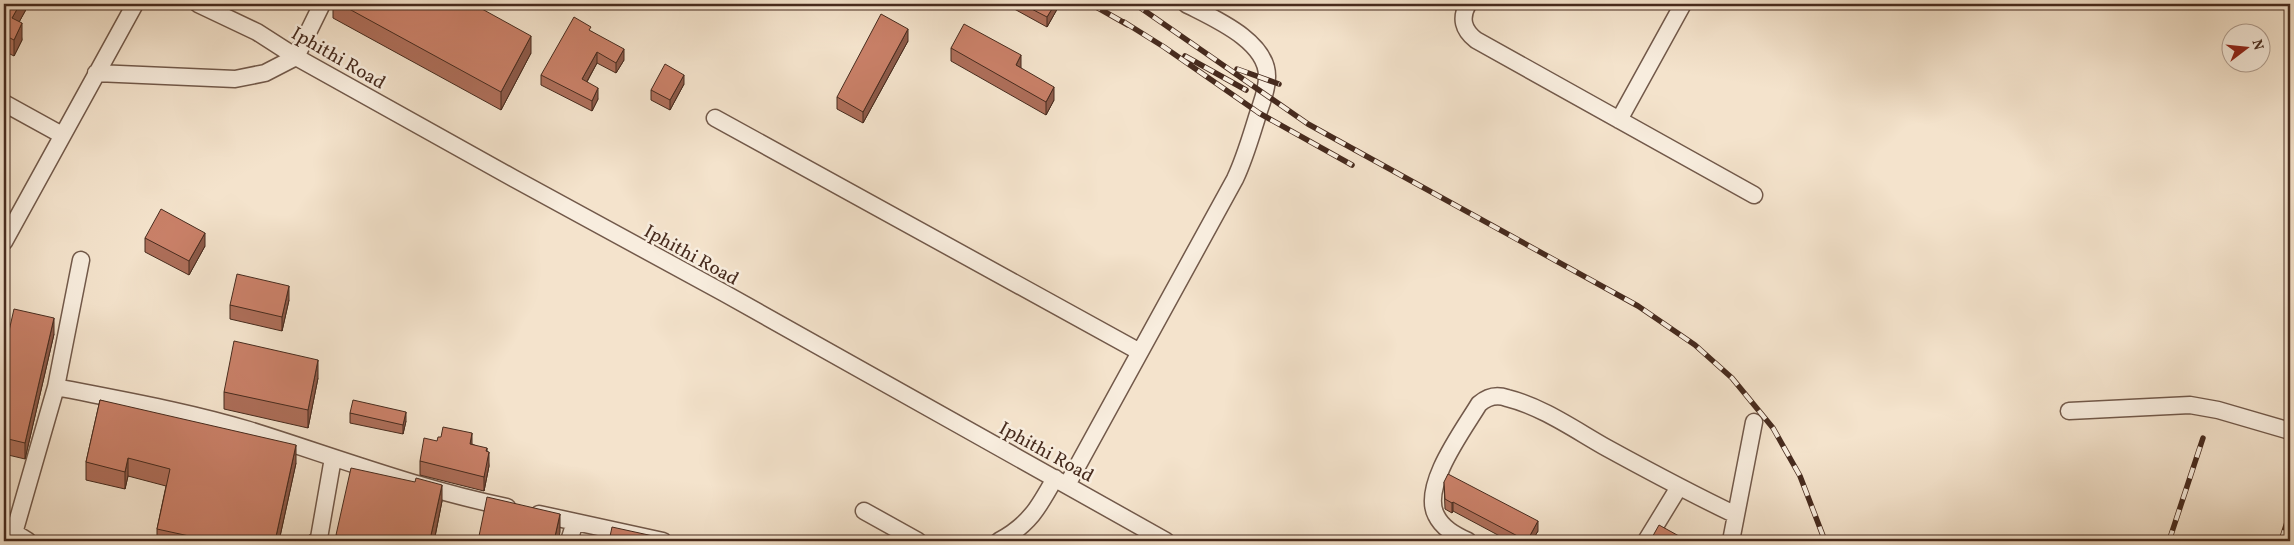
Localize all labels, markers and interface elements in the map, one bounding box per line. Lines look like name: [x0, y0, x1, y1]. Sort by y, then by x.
street label: Iphithi Road: [286, 21, 390, 96]
north arrow: [2222, 22, 2272, 72]
text: N: [2247, 37, 2268, 52]
street label: Iphithi Road: [639, 219, 743, 293]
street label: Iphithi Road: [994, 416, 1098, 490]

